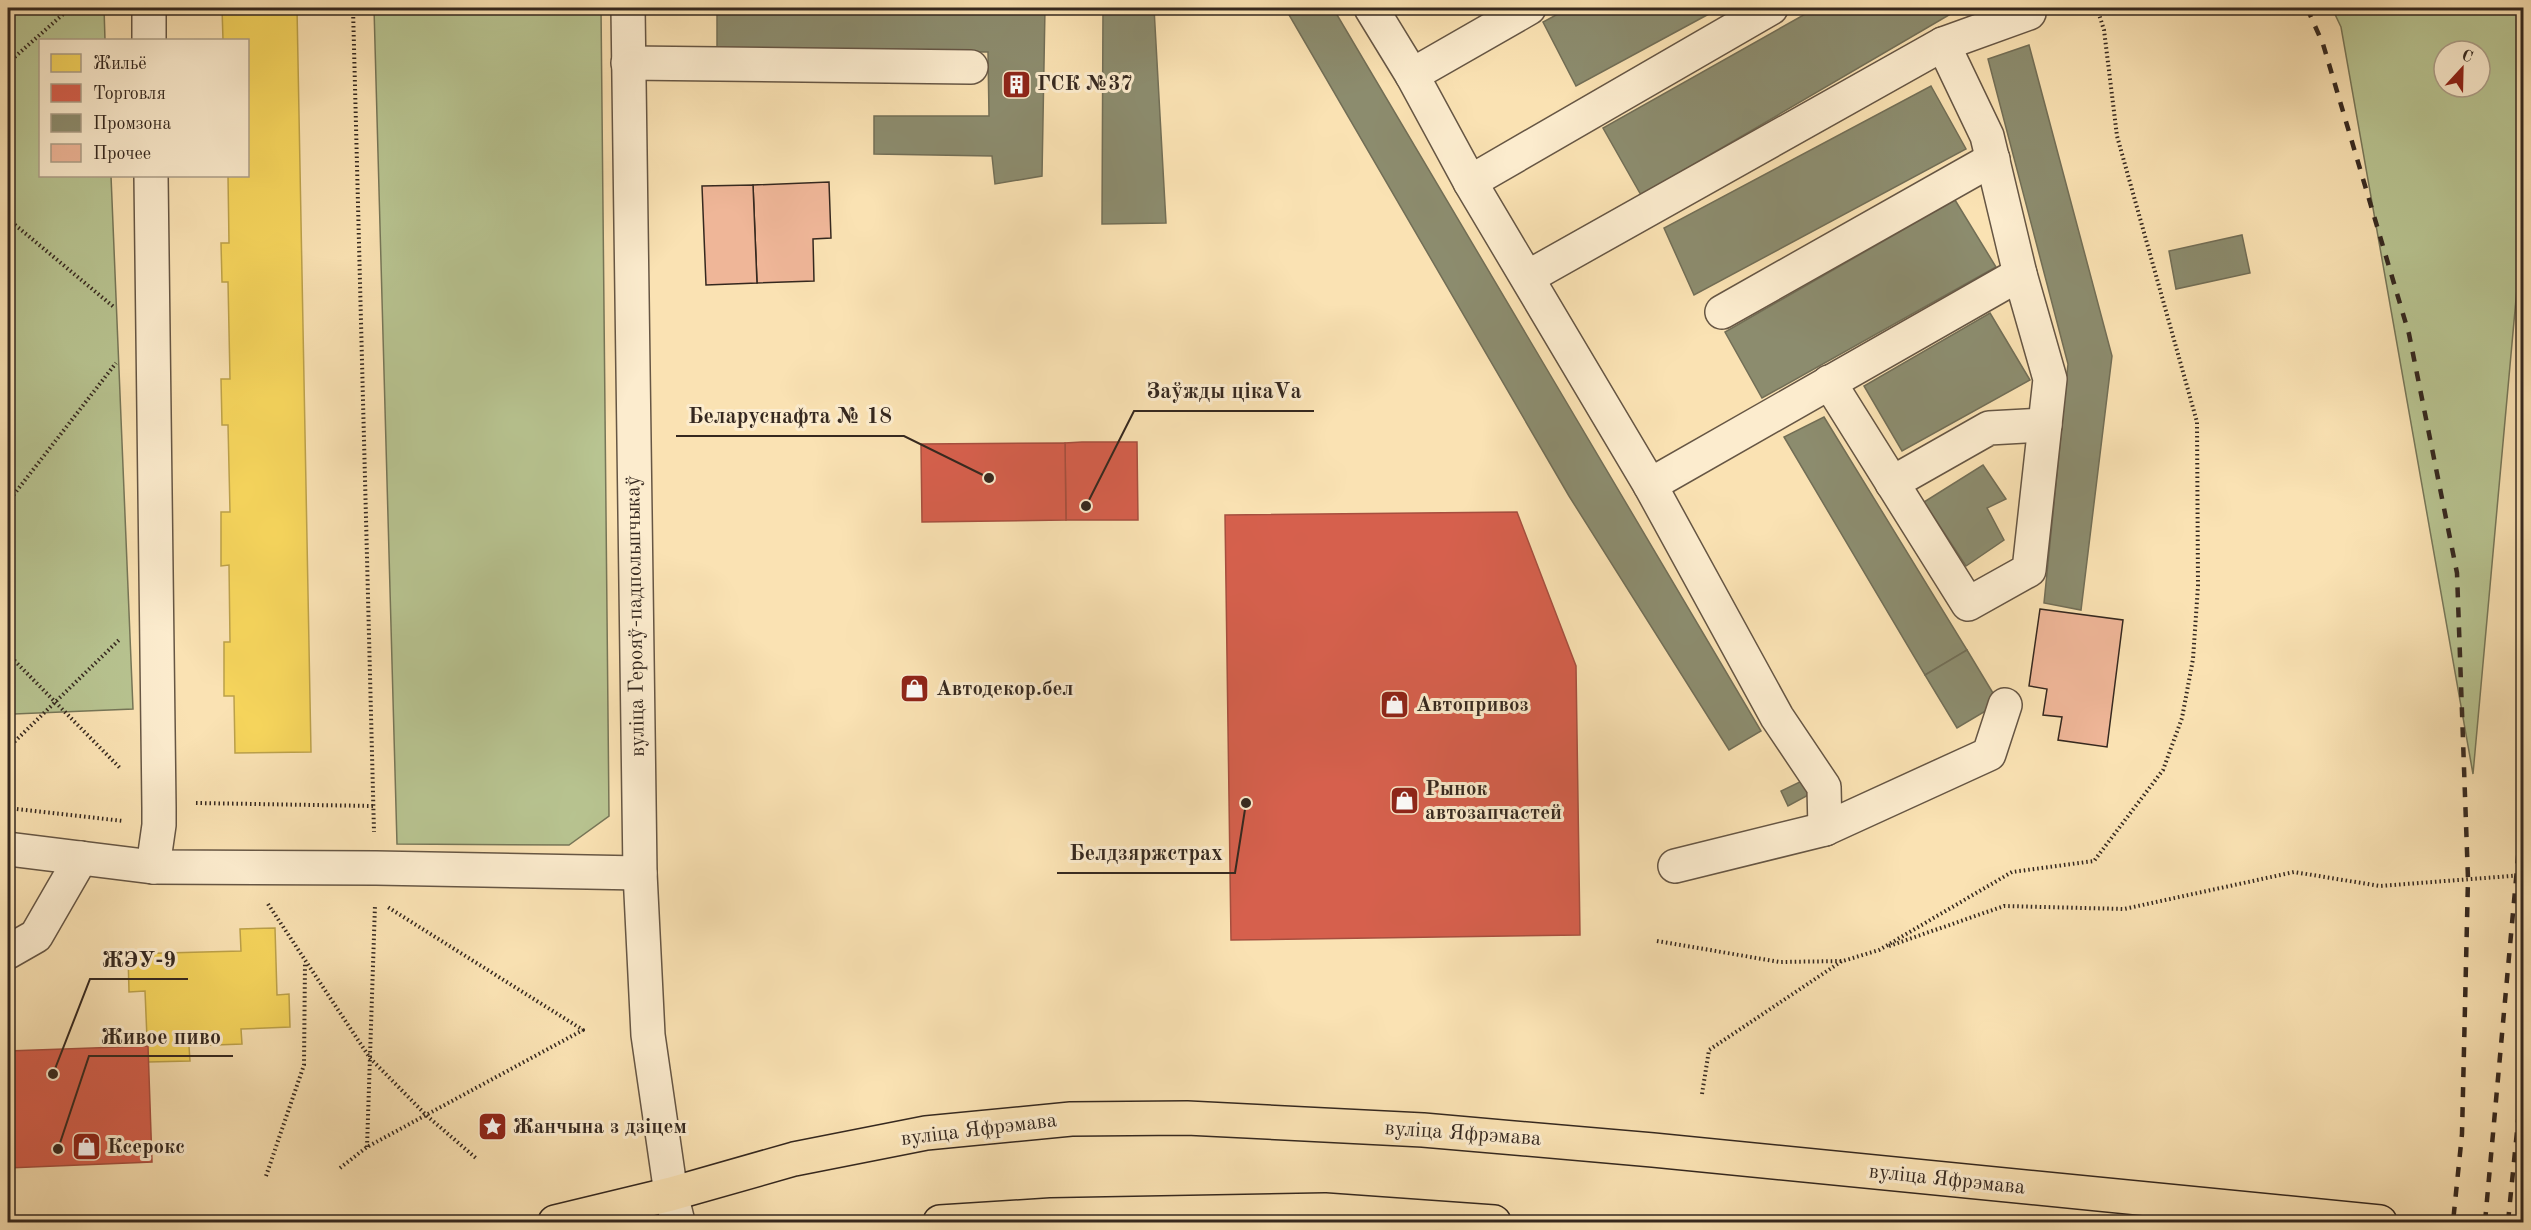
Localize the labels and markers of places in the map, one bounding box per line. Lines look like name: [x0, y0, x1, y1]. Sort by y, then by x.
building icon: ГСК №37: [1000, 68, 1032, 100]
place label: ГСК №37: [1037, 74, 1133, 95]
callout: Заўжды цікаVа: [1134, 371, 1314, 411]
callout: Беларуснафта № 18: [676, 396, 904, 436]
shop icon: Автодекор.бел: [899, 673, 931, 705]
place label: Автодекор.бел: [936, 679, 1074, 700]
shop icon: Автопривоз: [1379, 689, 1411, 721]
place label: Автопривоз: [1416, 695, 1529, 716]
place label: Рынок автозапчастей: [1425, 779, 1562, 824]
shop icon: Рынок автозапчастей: [1388, 785, 1420, 817]
callout: Белдзяржстрах: [1057, 833, 1235, 873]
callout: ЖЭУ-9: [90, 939, 188, 979]
callout: Живое пиво: [89, 1016, 233, 1056]
place icon: Жанчына з дзіцем: [476, 1111, 508, 1143]
place label: Жанчына з дзіцем: [513, 1117, 687, 1138]
shop icon: Ксерокс: [70, 1131, 102, 1163]
place label: Ксерокс: [107, 1137, 185, 1158]

